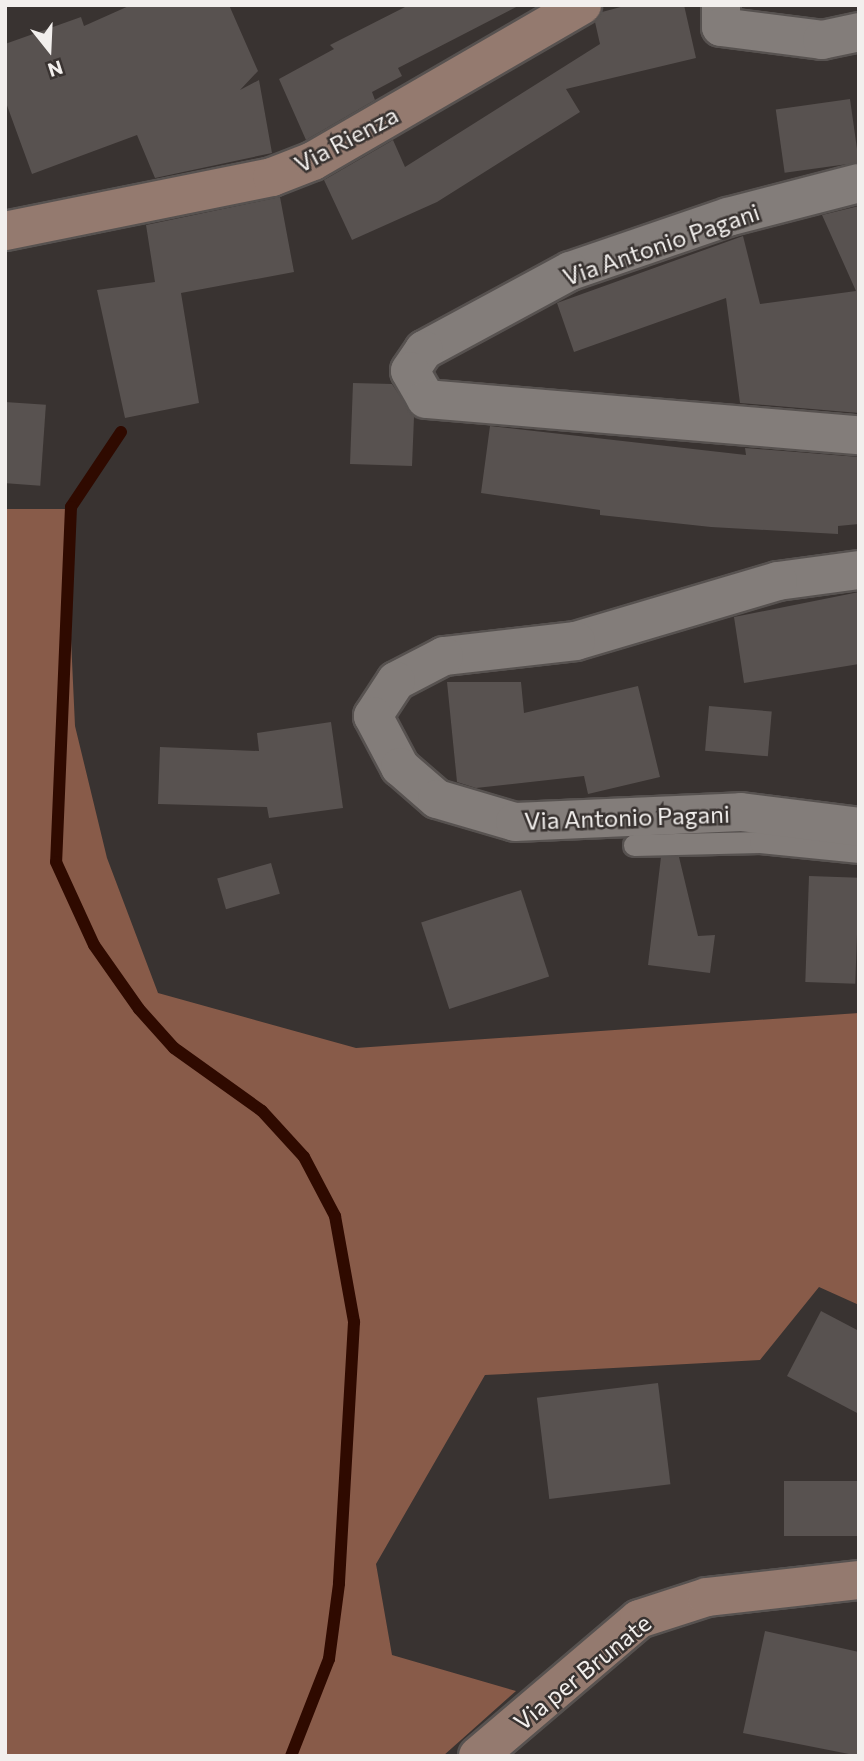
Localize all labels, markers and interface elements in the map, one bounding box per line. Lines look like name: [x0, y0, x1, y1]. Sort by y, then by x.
north arrow: [14, 14, 84, 84]
text: N: [45, 56, 66, 83]
street label: Via Rienza: [289, 100, 403, 178]
street label: Via Antonio Pagani: [559, 197, 763, 291]
street label: Via Antonio Pagani: [524, 799, 730, 835]
street label: Via per Brunate: [508, 1608, 656, 1736]

